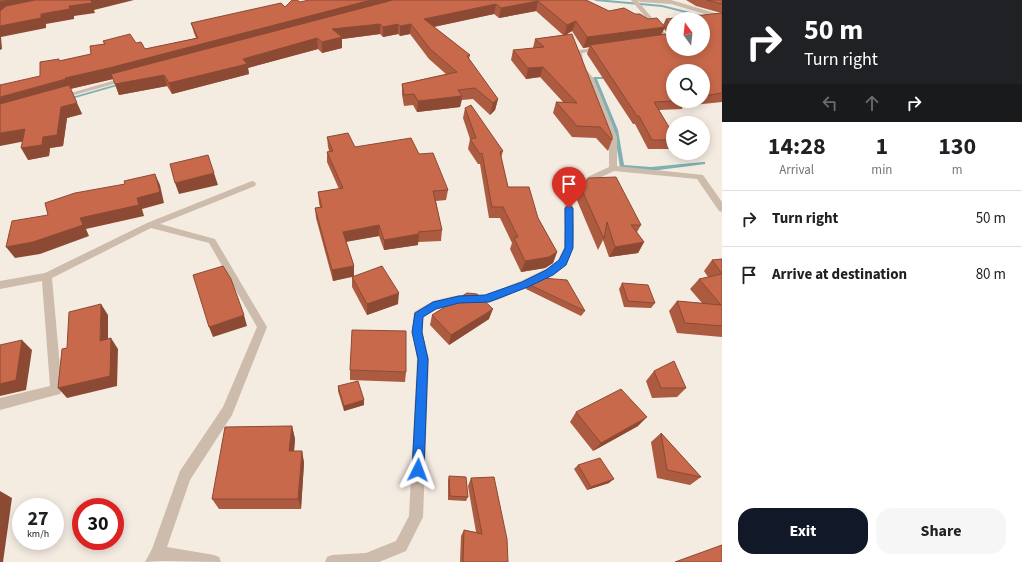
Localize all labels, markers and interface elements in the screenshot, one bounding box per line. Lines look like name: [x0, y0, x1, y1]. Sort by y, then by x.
text: 50 m: [804, 10, 863, 50]
north arrow: [666, 12, 710, 56]
map controls: [666, 12, 710, 160]
icon: right: [738, 16, 790, 68]
text: Turn right: [804, 47, 878, 72]
button: search: [666, 64, 710, 108]
icon: left: [819, 92, 841, 114]
icon: ahead: [861, 92, 883, 114]
icon: right: [903, 92, 925, 114]
button: layers: [666, 116, 710, 160]
text: 14:28: [768, 129, 826, 164]
text: 1: [876, 129, 888, 164]
text: 130: [938, 129, 976, 164]
text: Arrival: [779, 161, 814, 179]
text: min: [871, 161, 892, 179]
text: m: [952, 161, 963, 179]
pin: [552, 167, 586, 208]
icon: arrive: [558, 173, 580, 195]
icon: right: [738, 208, 760, 230]
text: Turn right: [772, 208, 838, 229]
text: 50 m: [976, 208, 1006, 229]
icon: arrive: [738, 264, 760, 286]
text: Arrive at destination: [772, 264, 907, 285]
text: 80 m: [976, 264, 1006, 285]
position arrow: [397, 449, 439, 491]
speed limit sign: 30: [72, 498, 124, 550]
text: 27: [27, 505, 49, 533]
button: Exit: [738, 508, 868, 554]
button: Share: [876, 508, 1006, 554]
text: km/h: [27, 527, 49, 541]

